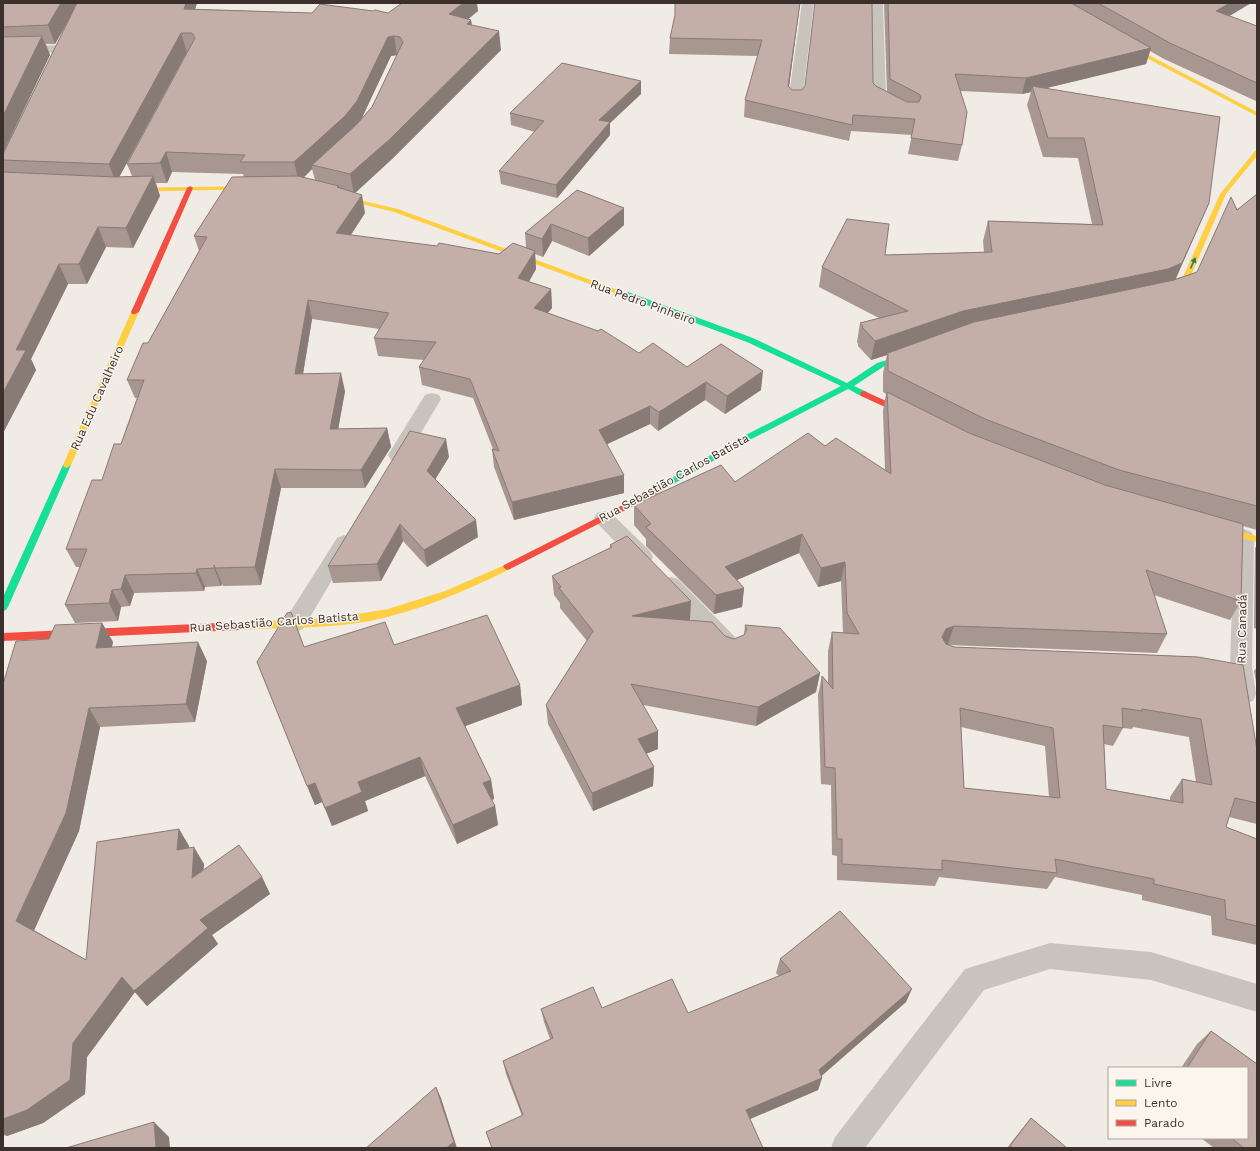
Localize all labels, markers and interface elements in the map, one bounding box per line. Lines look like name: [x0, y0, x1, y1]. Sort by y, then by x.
one-way arrow: [1190, 257, 1196, 269]
street label: Rua Pedro Pinheiro: [588, 276, 698, 328]
street label: Rua Edu Cavalheiro: [68, 343, 126, 453]
street label: Rua Sebastião Carlos Batista: [597, 431, 752, 525]
street label: Rua Canadá: [1234, 594, 1250, 664]
street label: Rua Sebastião Carlos Batista: [189, 609, 359, 635]
legend: [1108, 1067, 1248, 1139]
text: Livre: [1144, 1076, 1172, 1090]
text: Lento: [1144, 1096, 1178, 1110]
text: Parado: [1144, 1116, 1184, 1130]

